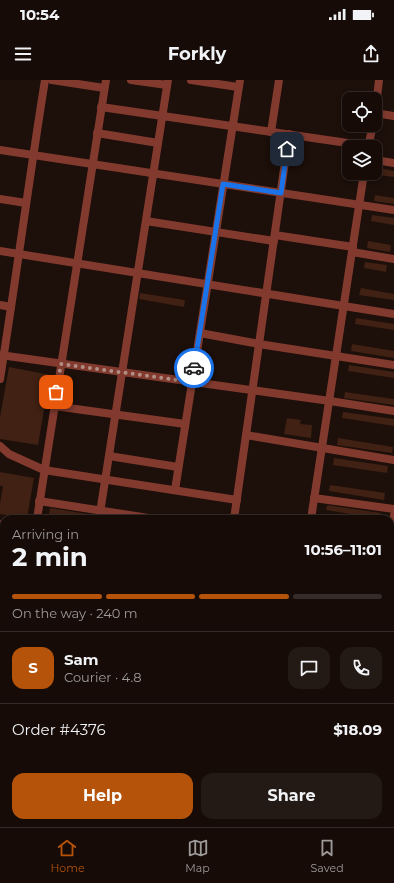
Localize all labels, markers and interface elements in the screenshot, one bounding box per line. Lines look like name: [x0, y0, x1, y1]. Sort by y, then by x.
text: 10:54: [20, 5, 59, 24]
icon: menu: [12, 43, 34, 65]
text: Forkly: [168, 43, 226, 65]
icon: share: [360, 43, 382, 65]
map controls: [342, 92, 382, 180]
button: locate: [342, 92, 382, 132]
pin: [270, 132, 304, 166]
icon: home: [276, 138, 298, 160]
button: layers: [342, 140, 382, 180]
courier: [174, 348, 214, 388]
icon: car: [183, 357, 205, 379]
pin: [39, 375, 73, 409]
icon: bag: [45, 381, 67, 403]
text: Arriving in: [12, 526, 79, 542]
text: 10:56–11:01: [305, 540, 382, 559]
text: 2 min: [12, 541, 88, 573]
text: On the way · 240 m: [12, 605, 138, 621]
button: chat: [288, 647, 330, 689]
button: phone: [340, 647, 382, 689]
text: Sam: [64, 650, 99, 669]
text: S: [28, 658, 38, 677]
text: Courier · 4.8: [64, 669, 142, 685]
text: Order #4376: [12, 720, 106, 739]
text: $18.09: [333, 720, 382, 739]
button: Help: [12, 773, 193, 819]
button: Share: [201, 773, 382, 819]
tab: Home: [50, 837, 85, 875]
tab: Map: [185, 837, 210, 875]
tab: Saved: [311, 837, 344, 875]

